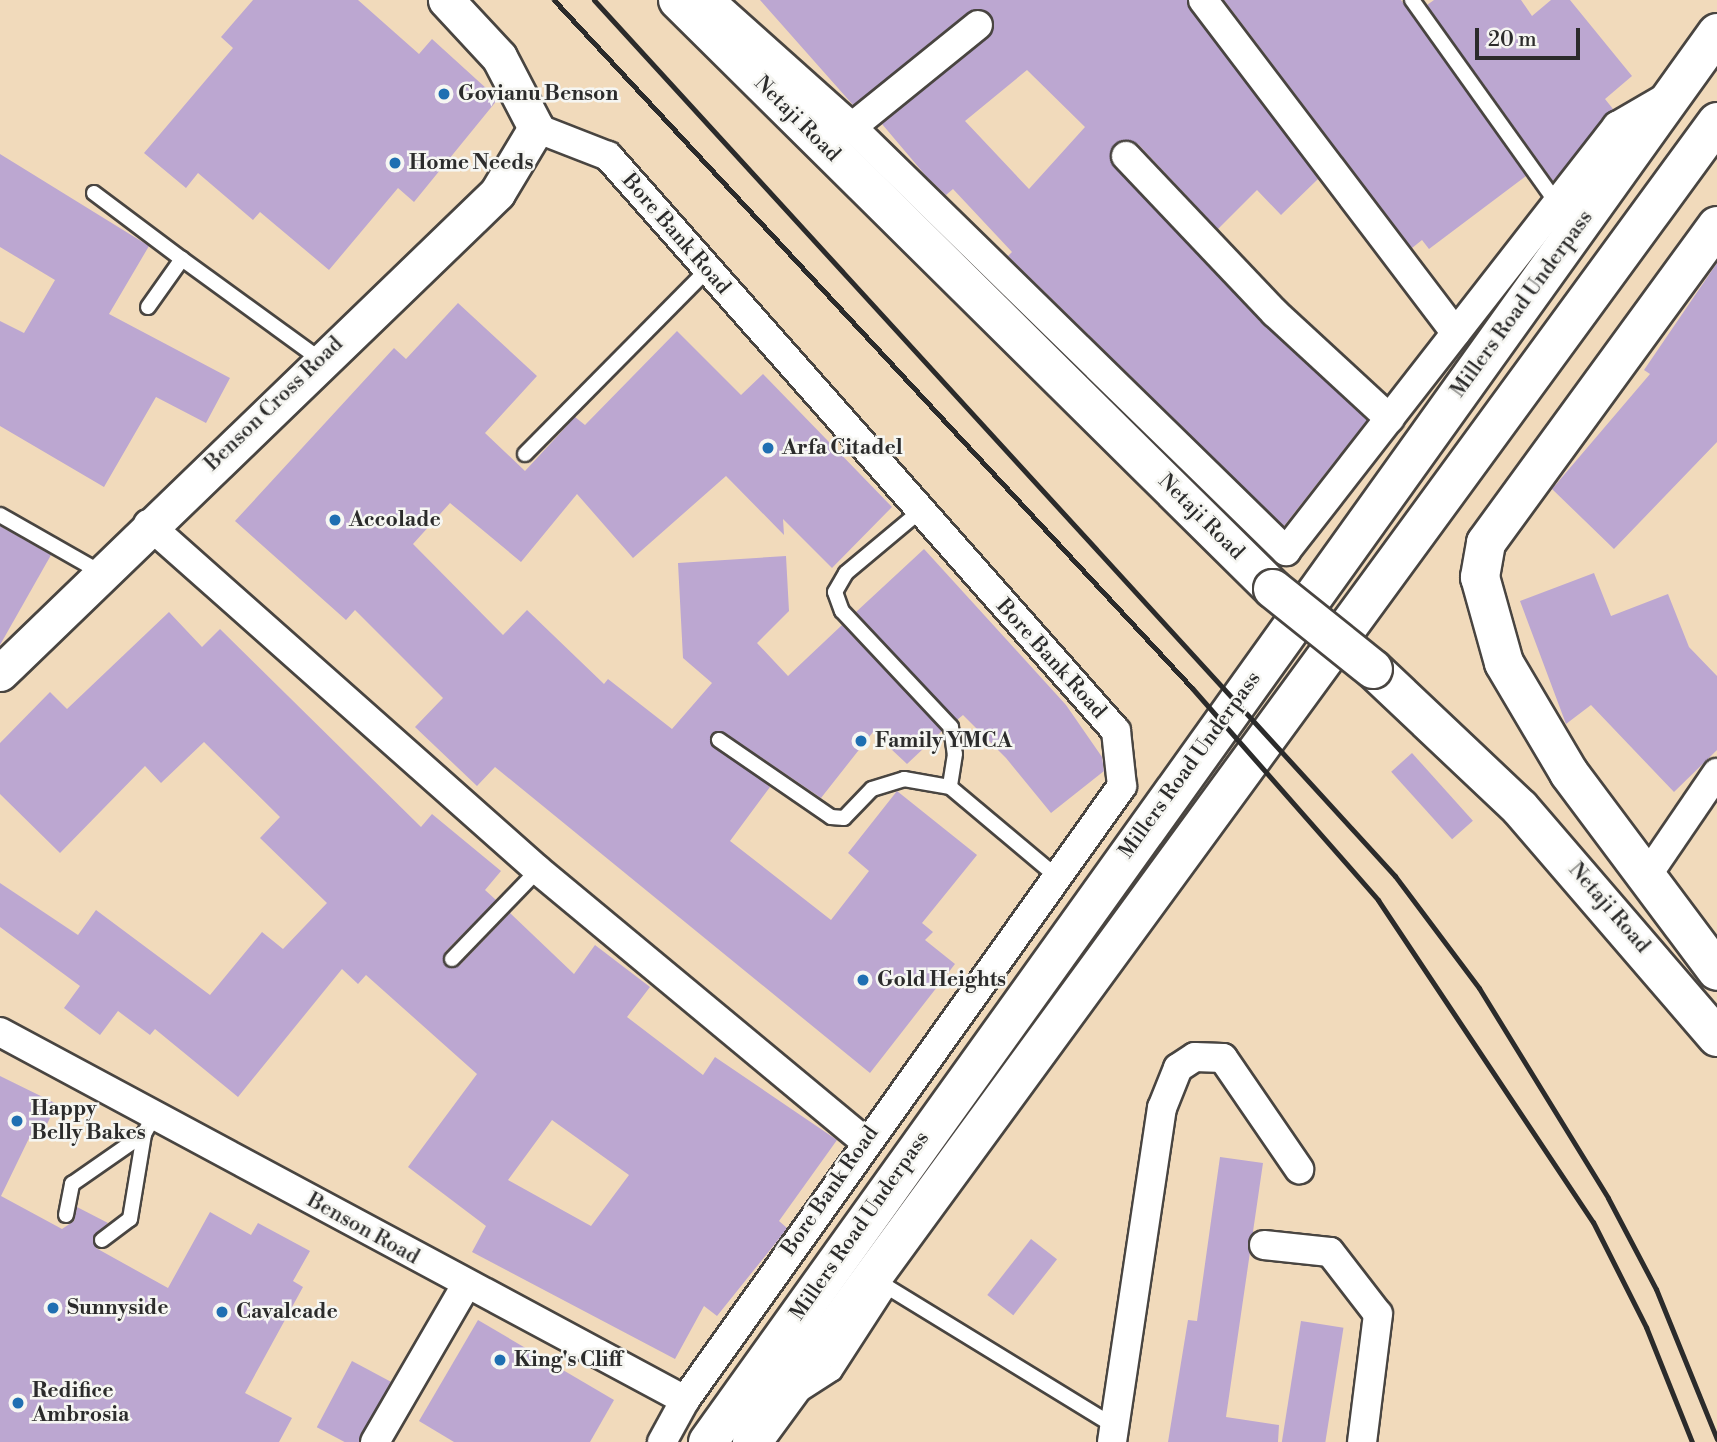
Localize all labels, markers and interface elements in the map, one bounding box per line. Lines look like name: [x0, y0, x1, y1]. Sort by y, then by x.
scale bar: [1479, 14, 1584, 58]
text: 20 m: [1488, 27, 1537, 53]
street label: Netaji Road: [749, 71, 845, 167]
place label: Govianu Benson: [458, 81, 618, 107]
marker: Govianu Benson: [436, 86, 452, 102]
place label: Home Needs: [409, 150, 533, 176]
marker: Home Needs: [387, 155, 403, 171]
street label: Bore Bank Road: [617, 168, 735, 300]
street label: Millers Road Underpass: [1446, 206, 1598, 402]
street label: Benson Cross Road: [200, 332, 348, 476]
place label: Arfa Citadel: [782, 435, 903, 461]
marker: Arfa Citadel: [760, 440, 776, 456]
street label: Netaji Road: [1153, 469, 1249, 565]
place label: Accolade: [349, 507, 441, 533]
marker: Accolade: [327, 512, 343, 528]
street label: Bore Bank Road: [991, 594, 1111, 724]
street label: Millers Road Underpass: [1114, 667, 1266, 863]
place label: Family YMCA: [875, 728, 1012, 754]
marker: Family YMCA: [853, 733, 869, 749]
street label: Netaji Road: [1563, 858, 1655, 958]
place label: Gold Heights: [877, 967, 1006, 993]
marker: Gold Heights: [855, 972, 871, 988]
place label: Happy Belly Bakes: [31, 1096, 146, 1146]
marker: Happy Belly Bakes: [9, 1113, 25, 1129]
street label: Bore Bank Road: [776, 1121, 884, 1261]
street label: Millers Road Underpass: [785, 1127, 935, 1325]
street label: Benson Road: [302, 1188, 424, 1270]
place label: Sunnyside: [67, 1295, 169, 1321]
place label: Cavalcade: [236, 1299, 338, 1325]
marker: Sunnyside: [45, 1300, 61, 1316]
marker: Cavalcade: [214, 1304, 230, 1320]
place label: King's Cliff: [514, 1347, 622, 1373]
marker: King's Cliff: [492, 1352, 508, 1368]
place label: Redifice Ambrosia: [32, 1378, 129, 1428]
marker: Redifice Ambrosia: [10, 1395, 26, 1411]

